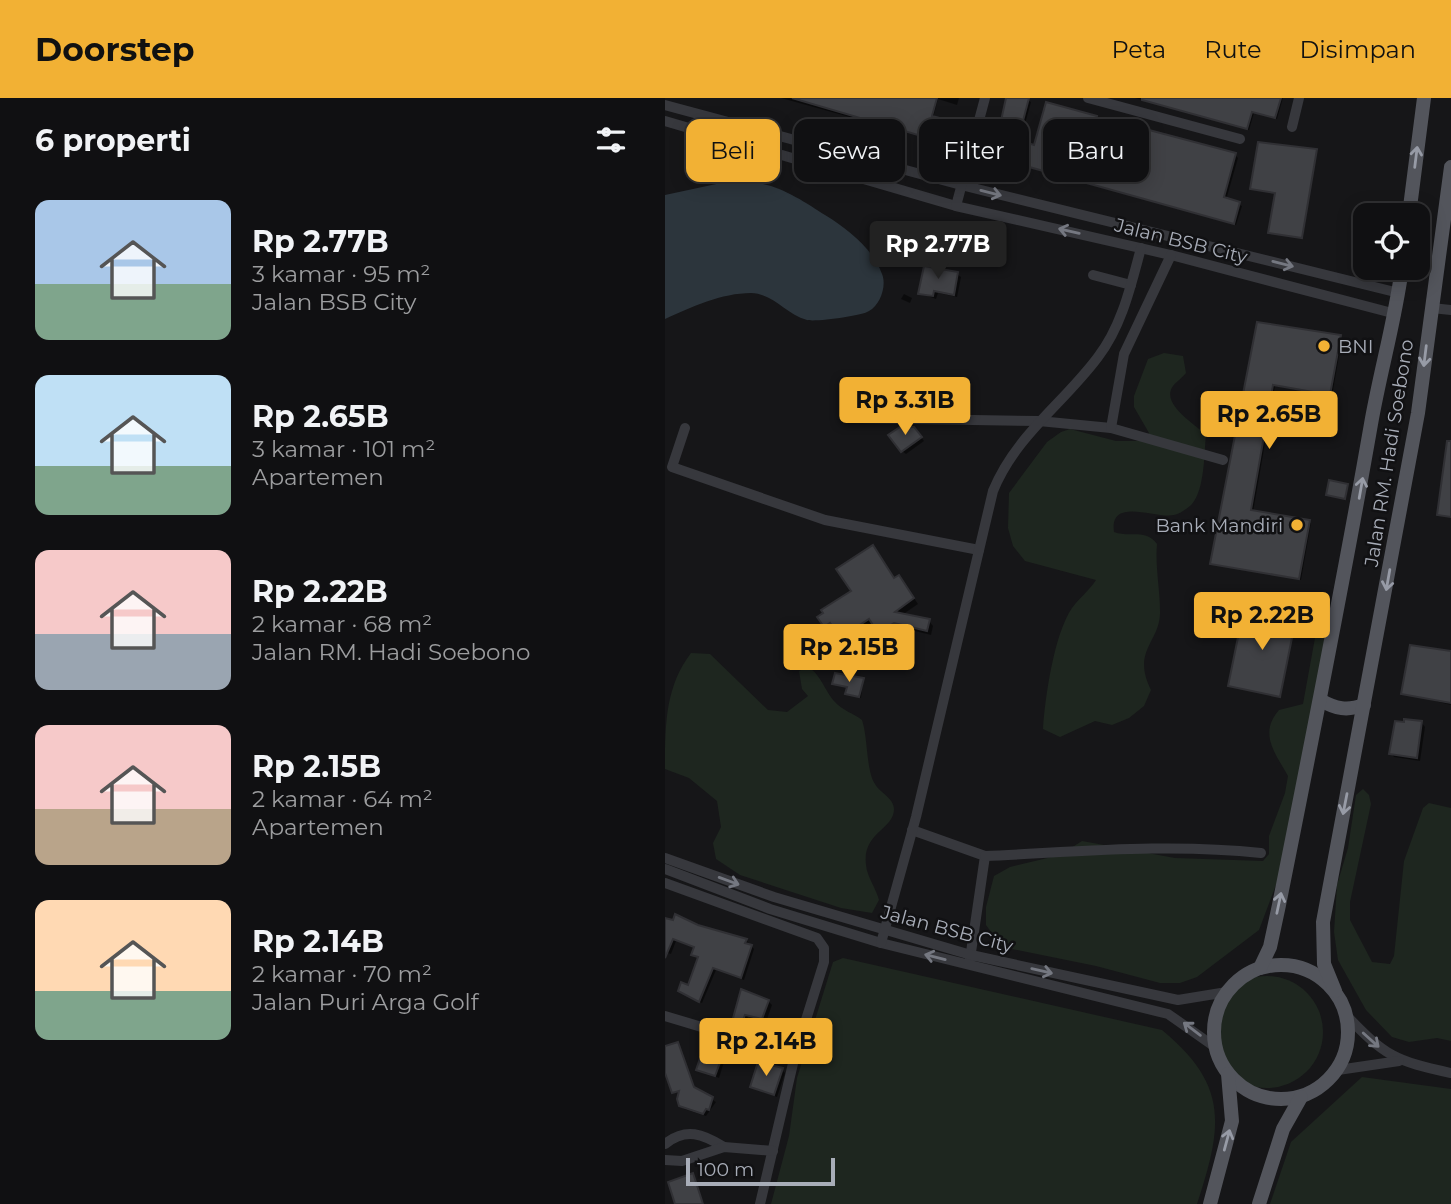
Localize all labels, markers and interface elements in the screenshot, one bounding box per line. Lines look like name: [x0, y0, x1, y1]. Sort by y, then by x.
text: Doorstep: [35, 29, 195, 69]
text: Peta: [1111, 35, 1166, 64]
text: Rute: [1204, 35, 1262, 64]
text: Disimpan: [1300, 35, 1416, 64]
chip: Beli: [686, 119, 780, 182]
chip: Sewa: [794, 119, 905, 182]
chip: Filter: [919, 119, 1029, 182]
chip: Baru: [1043, 119, 1149, 182]
icon: filters: [592, 121, 630, 159]
text: 6 properti: [35, 122, 191, 159]
one-way arrow: [1410, 146, 1423, 168]
one-way arrow: [979, 187, 1002, 200]
map controls: [1353, 203, 1430, 280]
button: locate: [1353, 203, 1430, 280]
street label: Jalan BSB City: [1111, 213, 1250, 269]
pin: Rp 2.77B: [866, 222, 1010, 281]
text: Rp 2.77B: [252, 223, 389, 260]
one-way arrow: [1058, 224, 1081, 238]
icon: home: [91, 228, 175, 312]
text: Rp 2.77B: [886, 230, 990, 258]
one-way arrow: [1272, 258, 1294, 271]
text: 3 kamar · 95 m²: [252, 260, 430, 288]
text: Jalan BSB City: [252, 288, 417, 316]
place label: BNI: [1338, 335, 1374, 358]
marker: BNI: [1316, 338, 1332, 354]
street label: Jalan RM. Hadi Soebono: [1359, 338, 1418, 569]
one-way arrow: [1419, 344, 1432, 367]
pin: Rp 3.31B: [833, 378, 977, 437]
text: Rp 3.31B: [855, 386, 955, 414]
pin: Rp 2.65B: [1197, 392, 1341, 451]
text: Rp 2.65B: [252, 398, 389, 435]
text: Rp 2.65B: [1217, 400, 1321, 428]
icon: home: [91, 403, 175, 487]
text: 3 kamar · 101 m²: [252, 435, 435, 463]
text: Apartemen: [252, 463, 384, 491]
one-way arrow: [1354, 477, 1368, 500]
place label: Bank Mandiri: [1156, 514, 1283, 537]
marker: Bank Mandiri: [1289, 517, 1305, 533]
one-way arrow: [1381, 568, 1394, 591]
text: Rp 2.22B: [252, 573, 388, 610]
icon: home: [91, 578, 175, 662]
pin: Rp 2.22B: [1190, 592, 1334, 652]
text: Rp 2.22B: [1210, 601, 1314, 629]
text: 2 kamar · 68 m²: [252, 610, 432, 638]
pin: Rp 2.15B: [777, 624, 921, 684]
text: Rp 2.15B: [799, 633, 899, 661]
text: Jalan RM. Hadi Soebono: [252, 638, 530, 666]
text: Rp 2.15B: [252, 748, 381, 785]
icon: home: [91, 753, 175, 837]
text: 2 kamar · 64 m²: [252, 785, 433, 813]
one-way arrow: [1338, 792, 1351, 815]
text: Apartemen: [252, 813, 384, 841]
one-way arrow: [718, 876, 740, 888]
one-way arrow: [1273, 892, 1287, 915]
street label: Jalan BSB City: [877, 900, 1016, 958]
text: Rp 2.14B: [252, 923, 384, 960]
icon: home: [91, 928, 175, 1012]
one-way arrow: [924, 950, 947, 963]
text: 2 kamar · 70 m²: [252, 960, 432, 988]
one-way arrow: [1030, 964, 1053, 978]
text: Jalan Puri Arga Golf: [252, 988, 479, 1016]
pin: Rp 2.14B: [694, 1018, 838, 1078]
one-way arrow: [1184, 1022, 1202, 1037]
text: Rp 2.14B: [715, 1027, 817, 1055]
one-way arrow: [1362, 1031, 1379, 1048]
one-way arrow: [1221, 1129, 1234, 1151]
scale bar: [686, 1155, 835, 1187]
text: 100 m: [697, 1158, 754, 1181]

